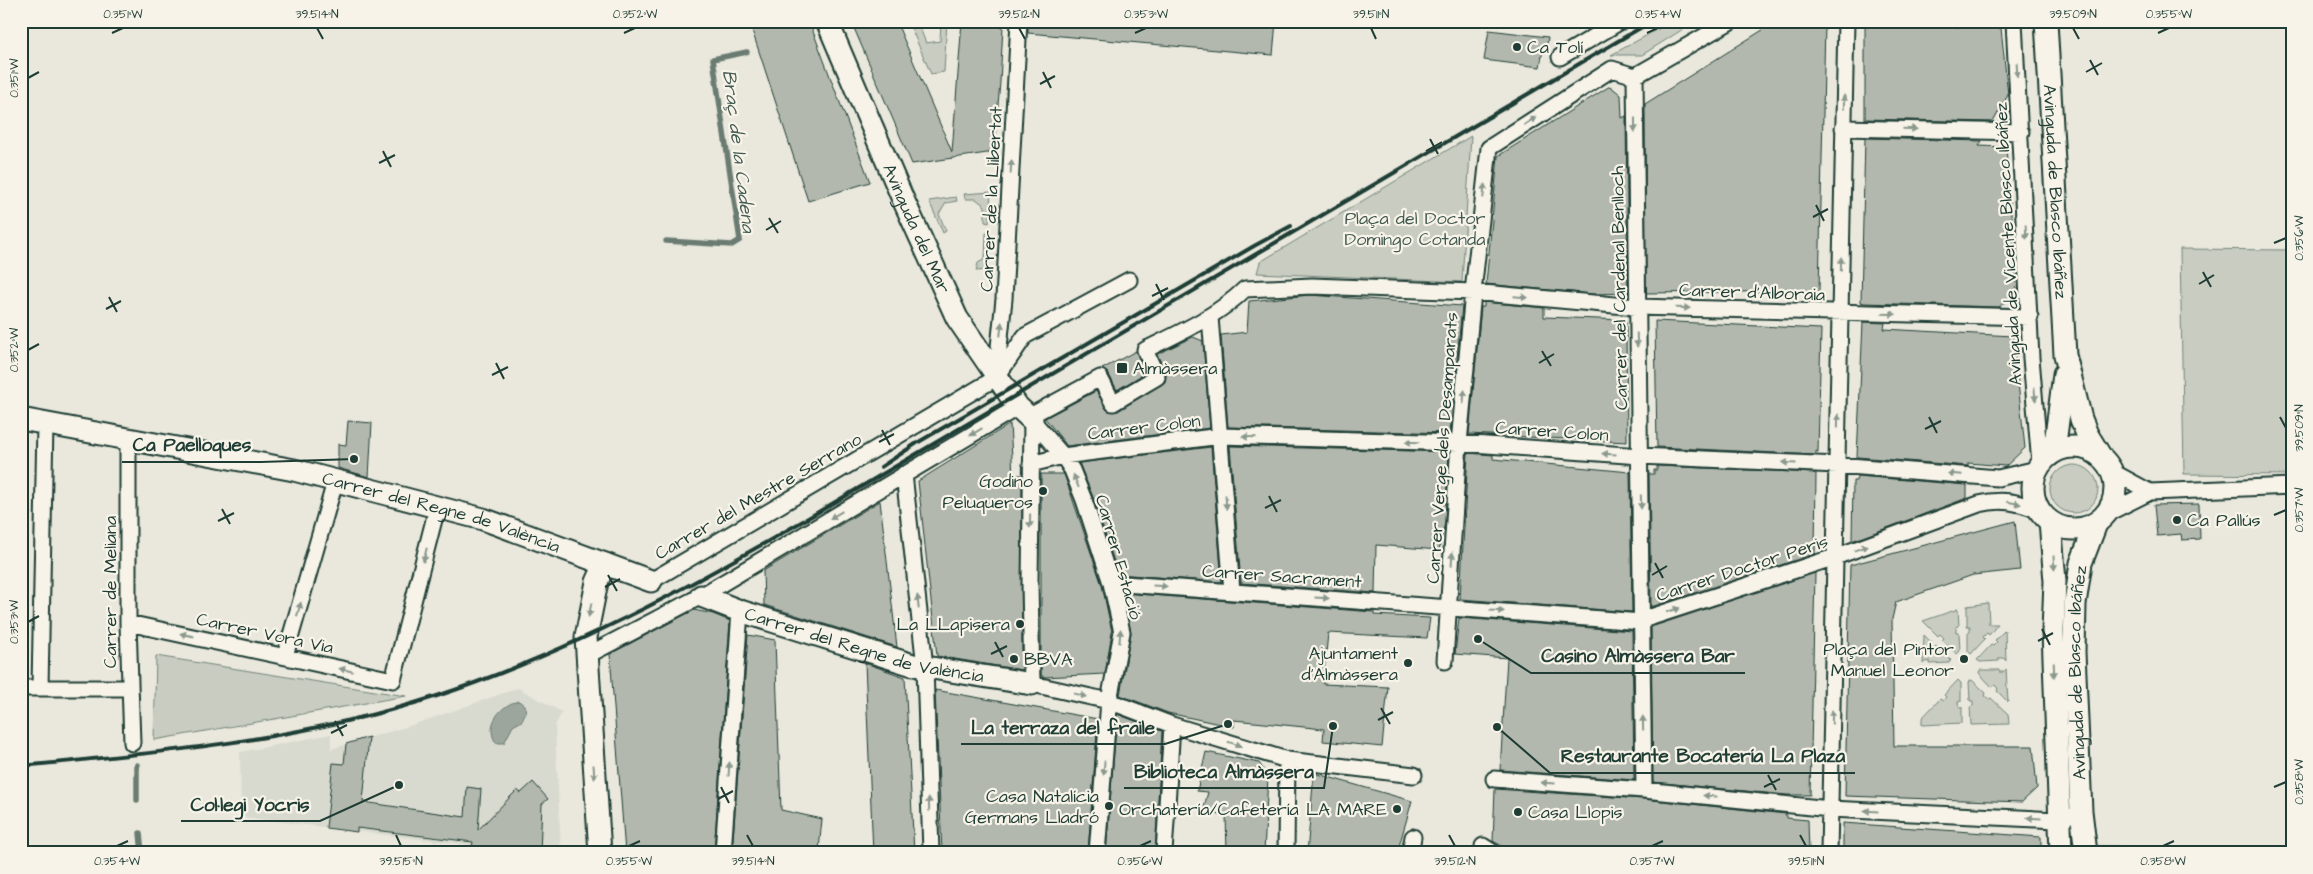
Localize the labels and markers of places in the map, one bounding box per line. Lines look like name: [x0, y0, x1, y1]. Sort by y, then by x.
place label: Ca Tolí: [1527, 35, 1583, 60]
marker: Ca Tolí: [1511, 41, 1523, 53]
place label: Almàssera: [1133, 356, 1217, 381]
marker: Almàssera: [1115, 361, 1129, 375]
callout: Ca Paelloques: [122, 428, 261, 462]
place label: Godino Peluqueros: [943, 469, 1033, 515]
marker: Godino Peluqueros: [1037, 485, 1049, 497]
place label: Ca Pallús: [2187, 508, 2261, 533]
marker: Ca Pallús: [2171, 514, 2183, 526]
place label: La LLapisera: [896, 612, 1010, 637]
marker: La LLapisera: [1014, 618, 1026, 630]
place label: Plaça del Pintor Manuel Leonor: [1823, 637, 1954, 683]
callout: Casino Almàssera Bar: [1531, 639, 1745, 673]
place label: Ajuntament d'Almàssera: [1301, 641, 1399, 687]
place label: BBVA: [1024, 647, 1073, 672]
marker: BBVA: [1008, 653, 1020, 665]
marker: Plaça del Pintor Manuel Leonor: [1958, 653, 1970, 665]
marker: Ajuntament d'Almàssera: [1402, 657, 1414, 669]
callout: La terraza del fraile: [961, 710, 1165, 744]
callout: Restaurante Bocatería La Plaza: [1550, 739, 1855, 773]
callout: Biblioteca Almàssera: [1124, 754, 1324, 788]
place label: Casa Natalícia Germans Lladró: [965, 784, 1099, 830]
callout: Col·legi Yocris: [181, 787, 320, 821]
place label: Orchatería/Cafetería LA MARE: [1119, 797, 1387, 822]
marker: Casa Natalícia Germans Lladró: [1103, 800, 1115, 812]
place label: Casa Llopis: [1528, 800, 1623, 825]
marker: Orchatería/Cafetería LA MARE: [1391, 803, 1403, 815]
marker: Casa Llopis: [1512, 806, 1524, 818]

